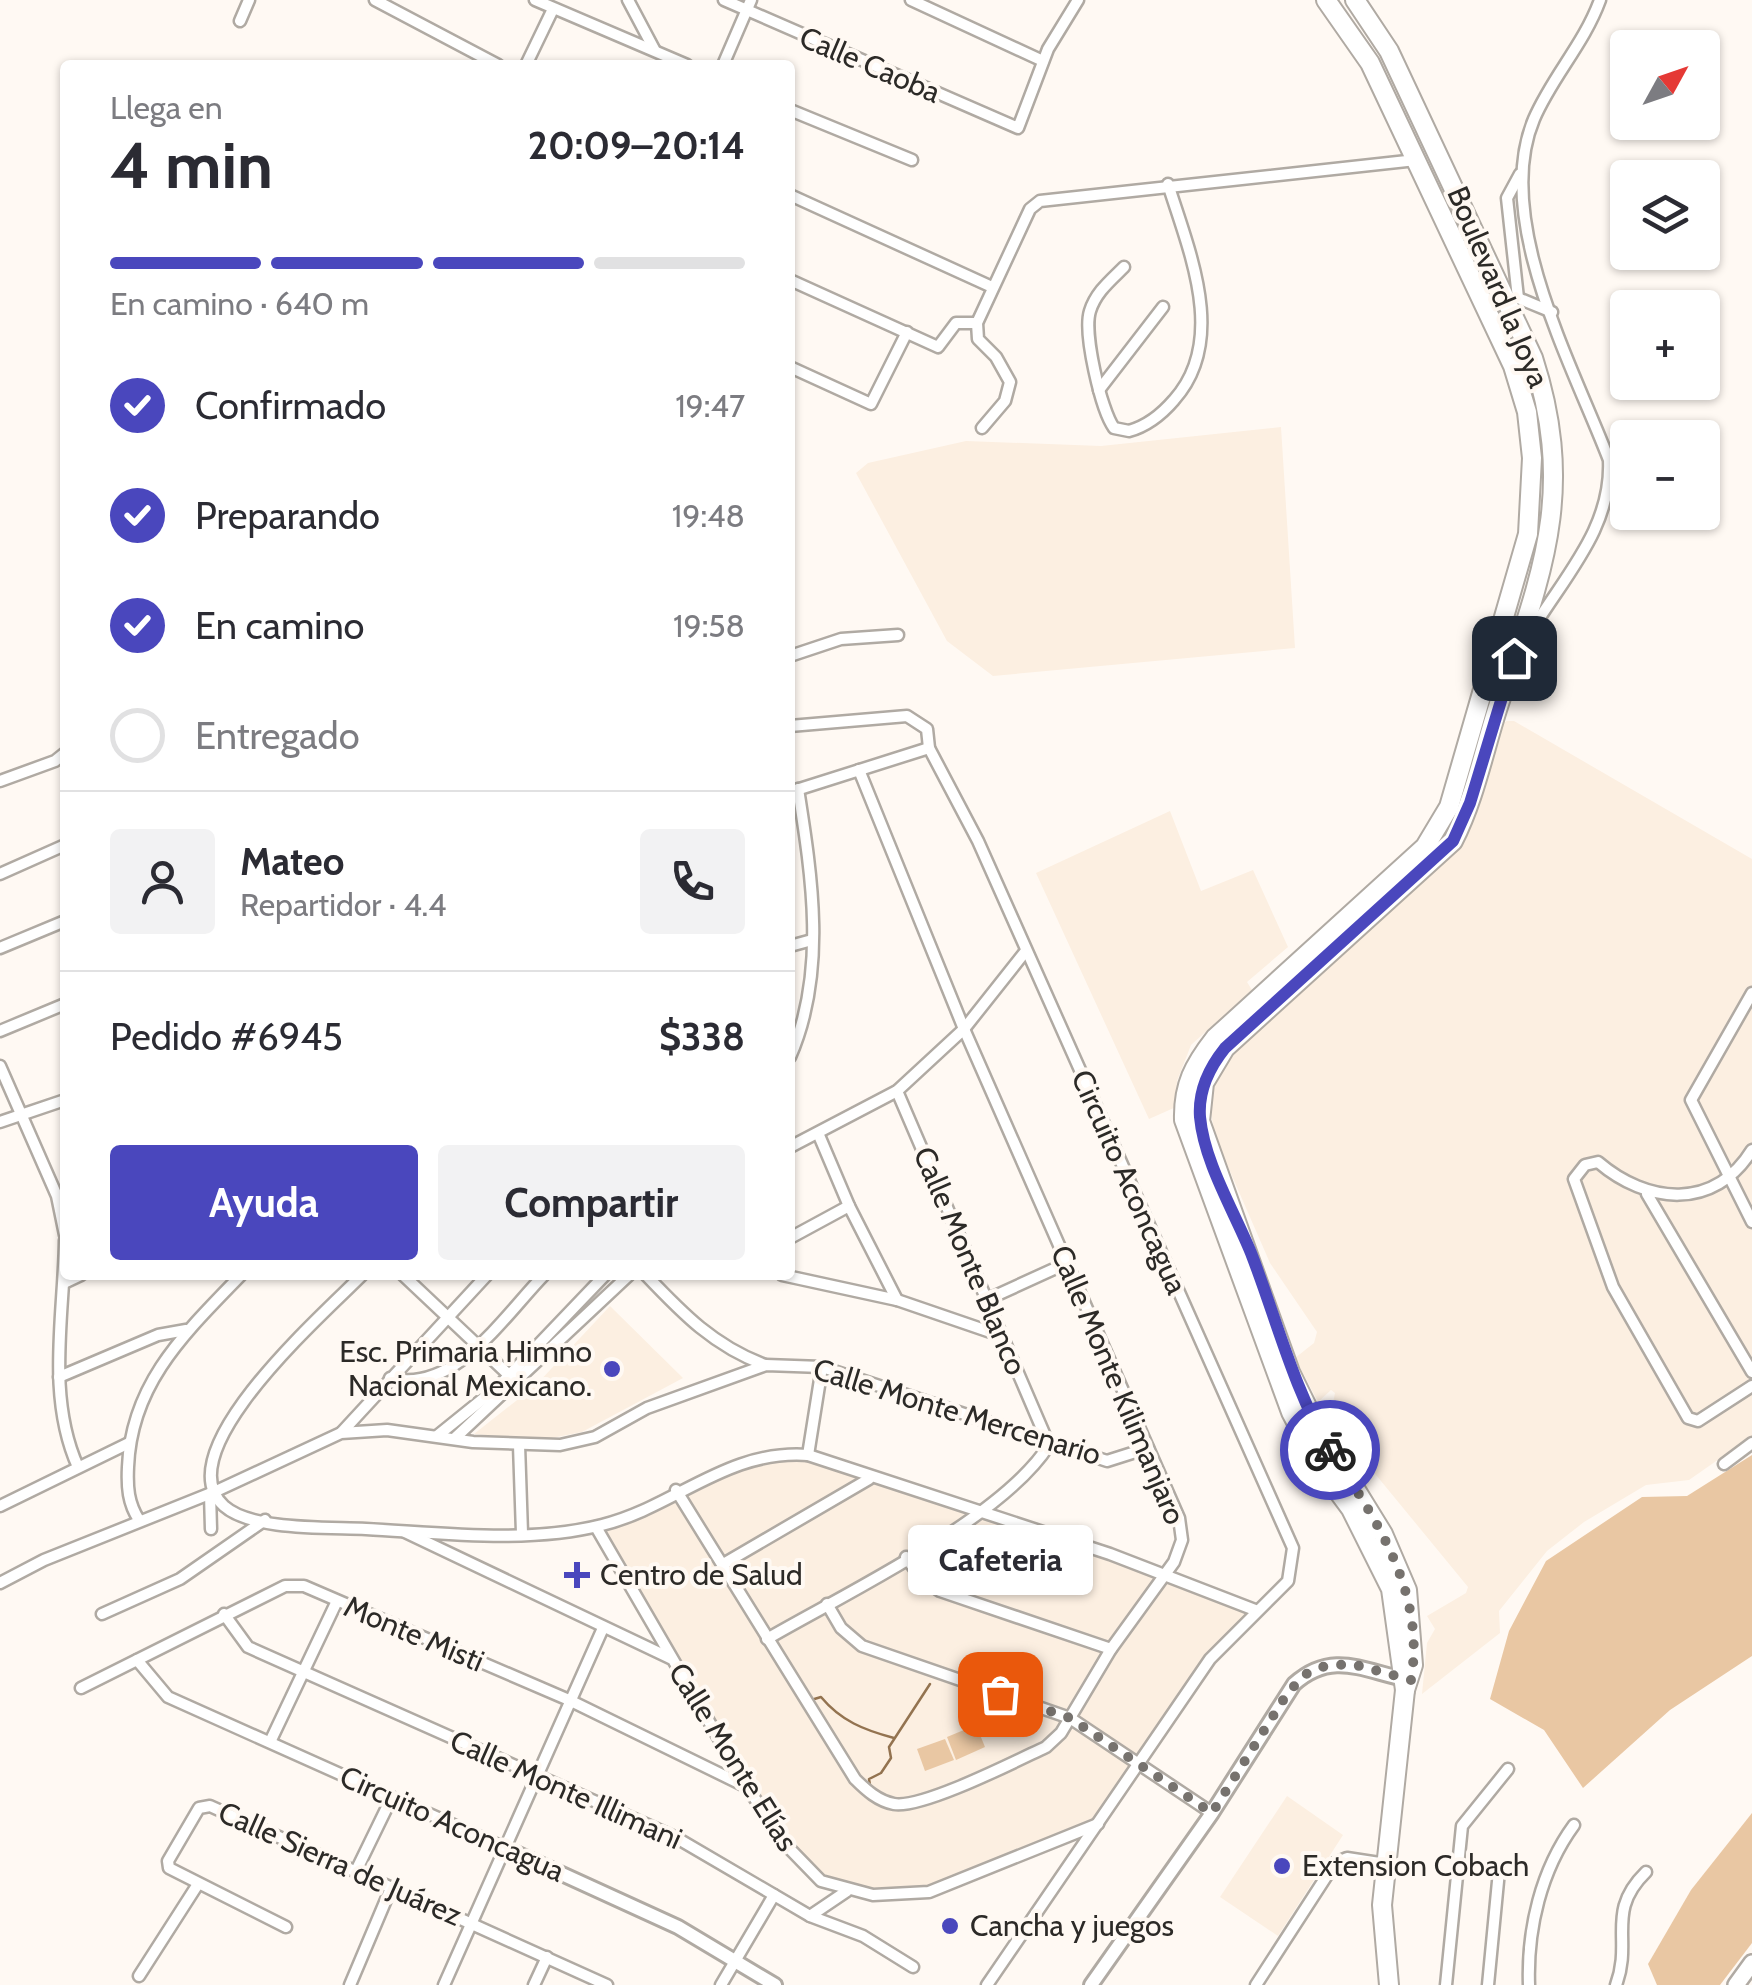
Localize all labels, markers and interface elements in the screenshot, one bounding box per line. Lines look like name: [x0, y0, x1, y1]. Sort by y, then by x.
street label: Calle Caoba: [794, 18, 947, 111]
north arrow: [1610, 30, 1720, 140]
map controls: [1610, 30, 1720, 530]
text: Llega en: [110, 88, 223, 127]
text: 20:09–20:14: [528, 122, 745, 169]
text: 4 min: [110, 125, 273, 204]
button: layers: [1610, 160, 1720, 270]
street label: Boulevard la Joya: [1439, 181, 1558, 393]
text: En camino · 640 m: [110, 284, 369, 323]
button: +: [1610, 290, 1720, 400]
icon: check: [110, 378, 165, 433]
text: Confirmado: [195, 382, 386, 429]
text: 19:47: [675, 386, 745, 425]
button: −: [1610, 420, 1720, 530]
icon: check: [110, 488, 165, 543]
text: Preparando: [195, 492, 380, 539]
text: 19:48: [672, 496, 745, 535]
icon: check: [110, 598, 165, 653]
text: En camino: [195, 602, 365, 649]
text: 19:58: [673, 606, 745, 645]
pin: [1472, 616, 1557, 701]
icon: home: [1487, 631, 1542, 686]
text: Entregado: [195, 712, 360, 759]
button: person: [110, 829, 215, 934]
button: phone: [640, 829, 745, 934]
text: Mateo: [240, 838, 344, 885]
text: Repartidor · 4.4: [240, 885, 447, 924]
text: Pedido #6945: [110, 1013, 343, 1060]
text: $338: [659, 1013, 745, 1060]
street label: Circuito Aconcagua: [1063, 1064, 1196, 1300]
street label: Calle Monte Blanco: [906, 1141, 1035, 1380]
button: Ayuda: [110, 1145, 418, 1260]
button: Compartir: [438, 1145, 745, 1260]
street label: Calle Monte Kilimanjaro: [1043, 1240, 1194, 1530]
place label: Esc. Primaria Himno Nacional Mexicano.: [339, 1333, 592, 1404]
street label: Calle Monte Mercenario: [809, 1350, 1105, 1473]
marker: Esc. Primaria Himno Nacional Mexicano.: [601, 1358, 623, 1380]
courier: [1280, 1400, 1380, 1500]
icon: bike: [1303, 1423, 1358, 1478]
callout: Cafeteria: [908, 1524, 1092, 1594]
text: Cafeteria: [938, 1540, 1063, 1579]
place label: Centro de Salud: [600, 1556, 803, 1593]
marker: Centro de Salud: [564, 1562, 590, 1588]
street label: Monte Misti: [339, 1588, 490, 1680]
pin: [958, 1652, 1043, 1737]
street label: Calle Monte Elías: [661, 1656, 806, 1858]
icon: bag: [973, 1667, 1028, 1722]
street label: Calle Monte Illimani: [445, 1722, 688, 1857]
street label: Circuito Aconcagua: [334, 1757, 571, 1890]
street label: Calle Sierra de Juárez: [213, 1793, 468, 1934]
place label: Extension Cobach: [1302, 1847, 1529, 1884]
marker: Extension Cobach: [1271, 1855, 1293, 1877]
place label: Cancha y juegos: [970, 1907, 1174, 1944]
marker: Cancha y juegos: [939, 1915, 961, 1937]

